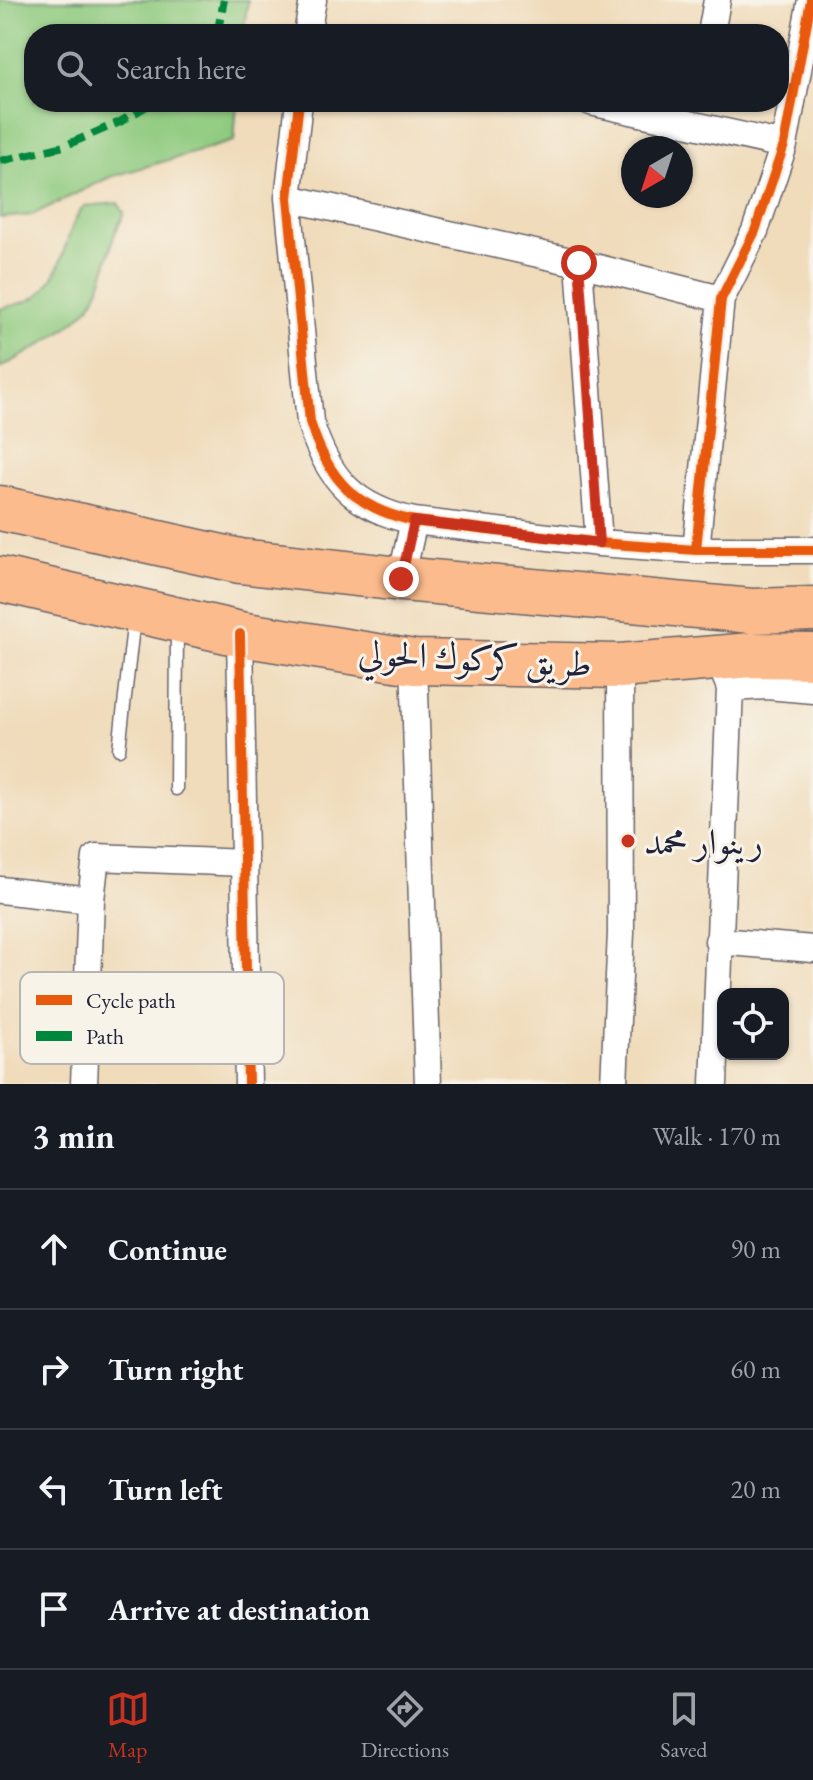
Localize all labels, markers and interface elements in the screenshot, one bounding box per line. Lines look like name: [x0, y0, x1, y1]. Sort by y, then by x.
search box: [24, 24, 789, 112]
icon: search: [52, 46, 96, 90]
text: Search here: [116, 49, 246, 88]
north arrow: [621, 136, 693, 208]
route start: [561, 245, 597, 281]
route end: [383, 561, 419, 597]
street label: طريق كركوك الحولي: [357, 628, 593, 694]
place label: رينوار محمد: [644, 818, 763, 865]
marker: رينوار محمد: [619, 832, 637, 850]
legend: [20, 972, 284, 1064]
text: Cycle path: [86, 986, 176, 1015]
map controls: [717, 988, 789, 1060]
button: locate: [717, 988, 789, 1060]
text: Path: [86, 1022, 124, 1051]
text: 3 min: [32, 1114, 115, 1158]
text: Walk · 170 m: [653, 1119, 781, 1153]
icon: ahead: [32, 1227, 76, 1271]
text: Continue: [108, 1230, 227, 1269]
text: 90 m: [731, 1232, 781, 1266]
icon: right: [32, 1347, 76, 1391]
text: Turn right: [108, 1350, 244, 1389]
text: 60 m: [731, 1352, 781, 1386]
icon: left: [32, 1467, 76, 1511]
text: Turn left: [108, 1470, 222, 1509]
text: 20 m: [731, 1472, 781, 1506]
icon: arrive: [32, 1587, 76, 1631]
text: Arrive at destination: [108, 1590, 370, 1629]
tab: Map: [106, 1687, 150, 1764]
tab: Directions: [361, 1687, 449, 1764]
tab: Saved: [660, 1687, 707, 1764]

